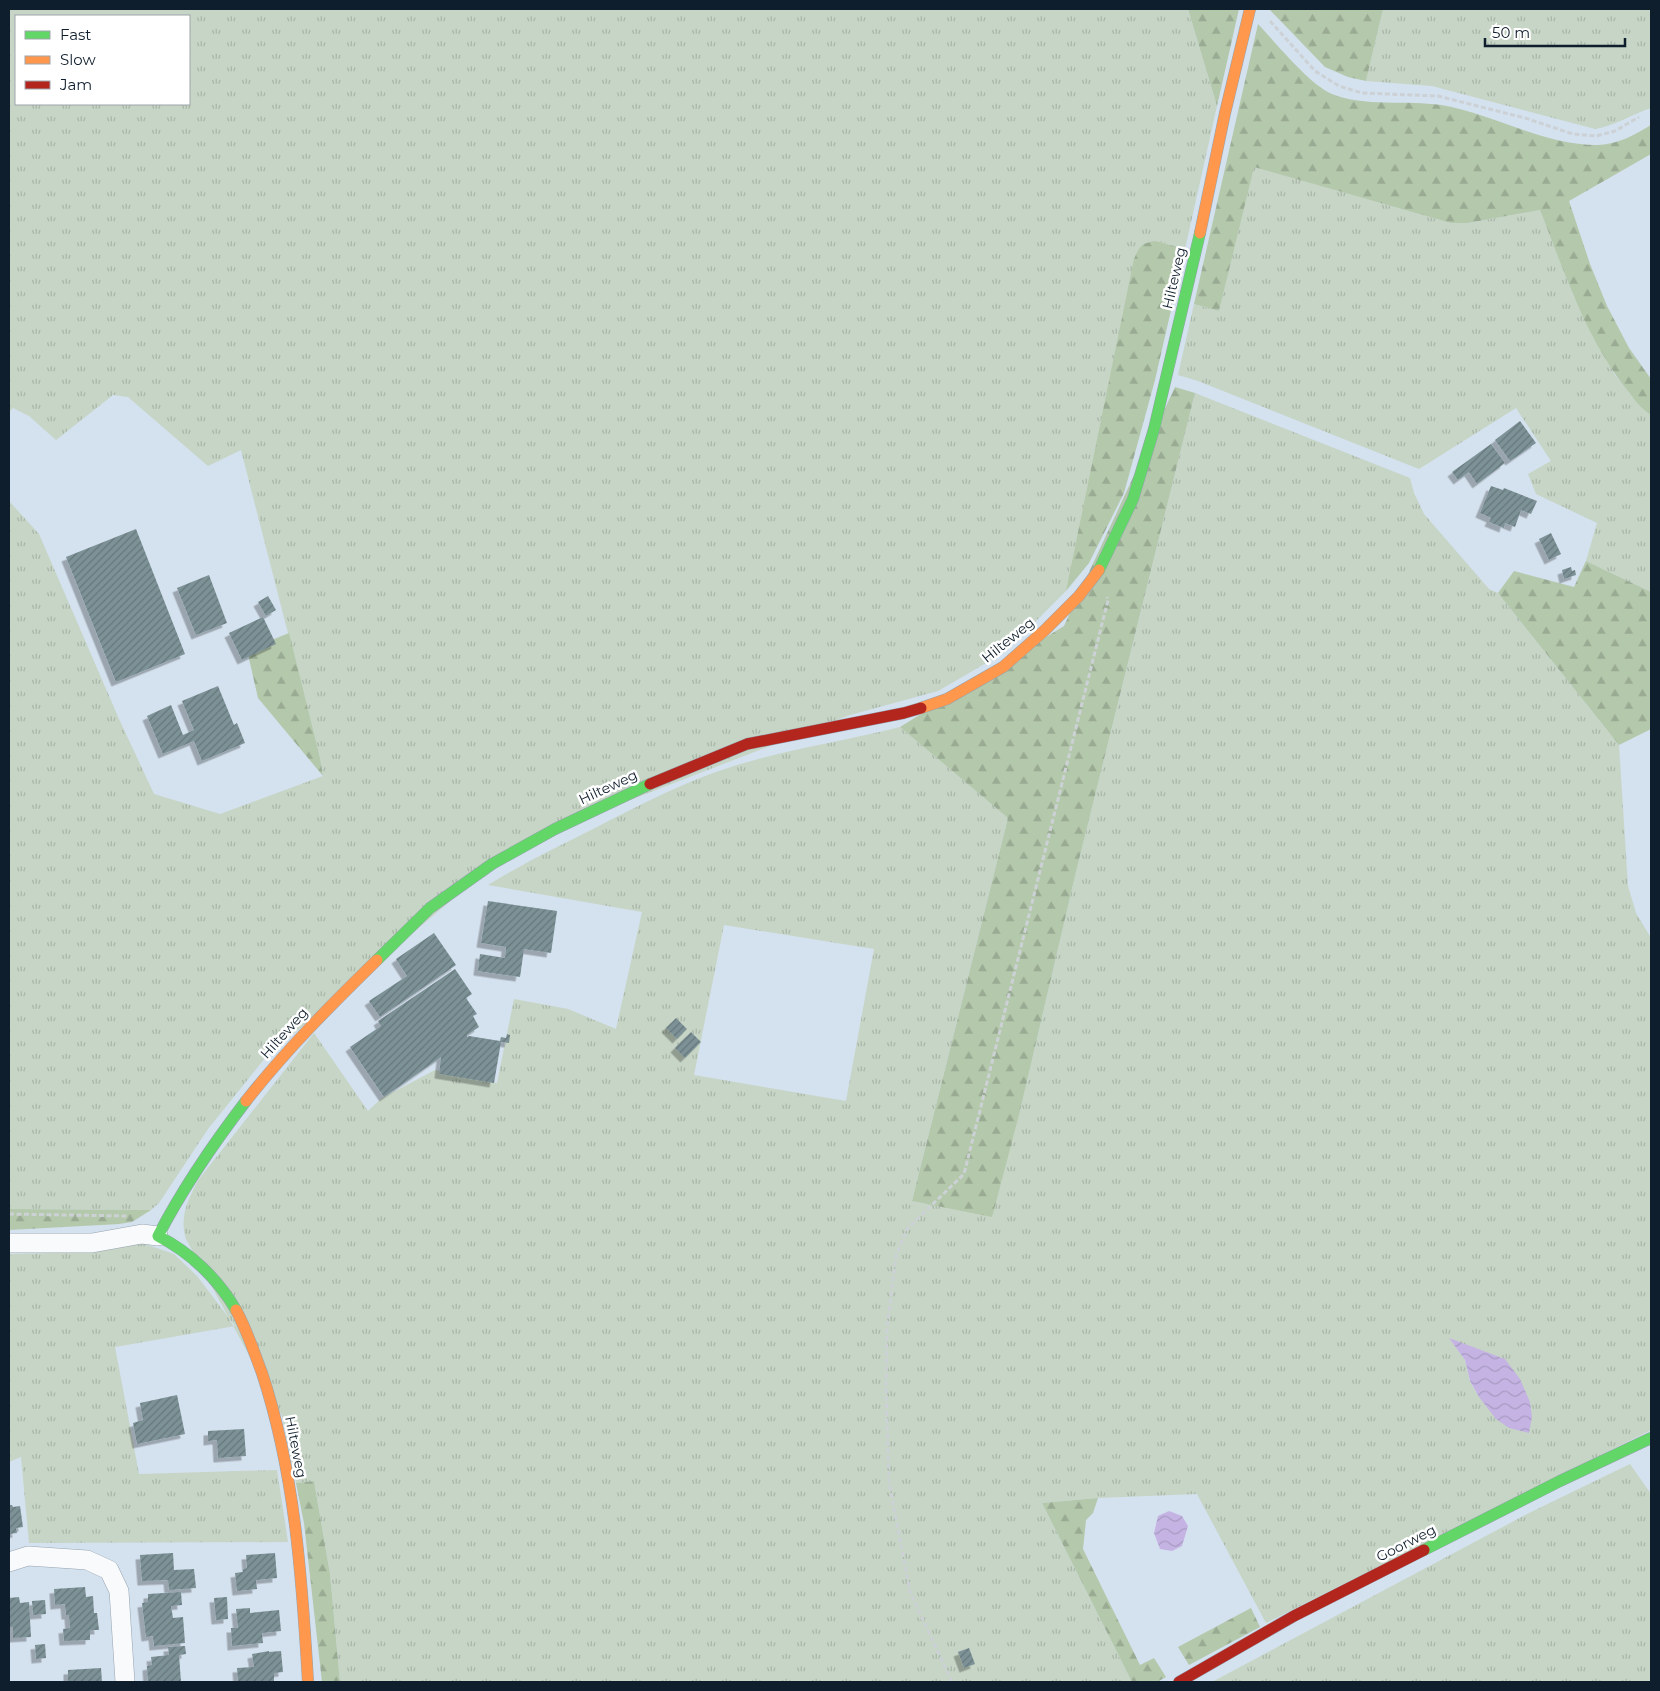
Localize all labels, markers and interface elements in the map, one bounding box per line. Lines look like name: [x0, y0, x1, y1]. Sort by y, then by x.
legend: [15, 15, 190, 105]
scale bar: [1485, 15, 1625, 47]
text: 50 m: [1492, 23, 1530, 42]
text: Fast: [60, 25, 91, 44]
text: Slow: [60, 50, 96, 69]
text: Jam: [59, 75, 92, 94]
street label: Hilteweg: [1158, 245, 1190, 311]
street label: Hilteweg: [978, 613, 1038, 667]
street label: Hilteweg: [576, 766, 640, 808]
street label: Hilteweg: [256, 1004, 312, 1062]
street label: Hilteweg: [281, 1415, 311, 1479]
street label: Goorweg: [1373, 1520, 1439, 1566]

